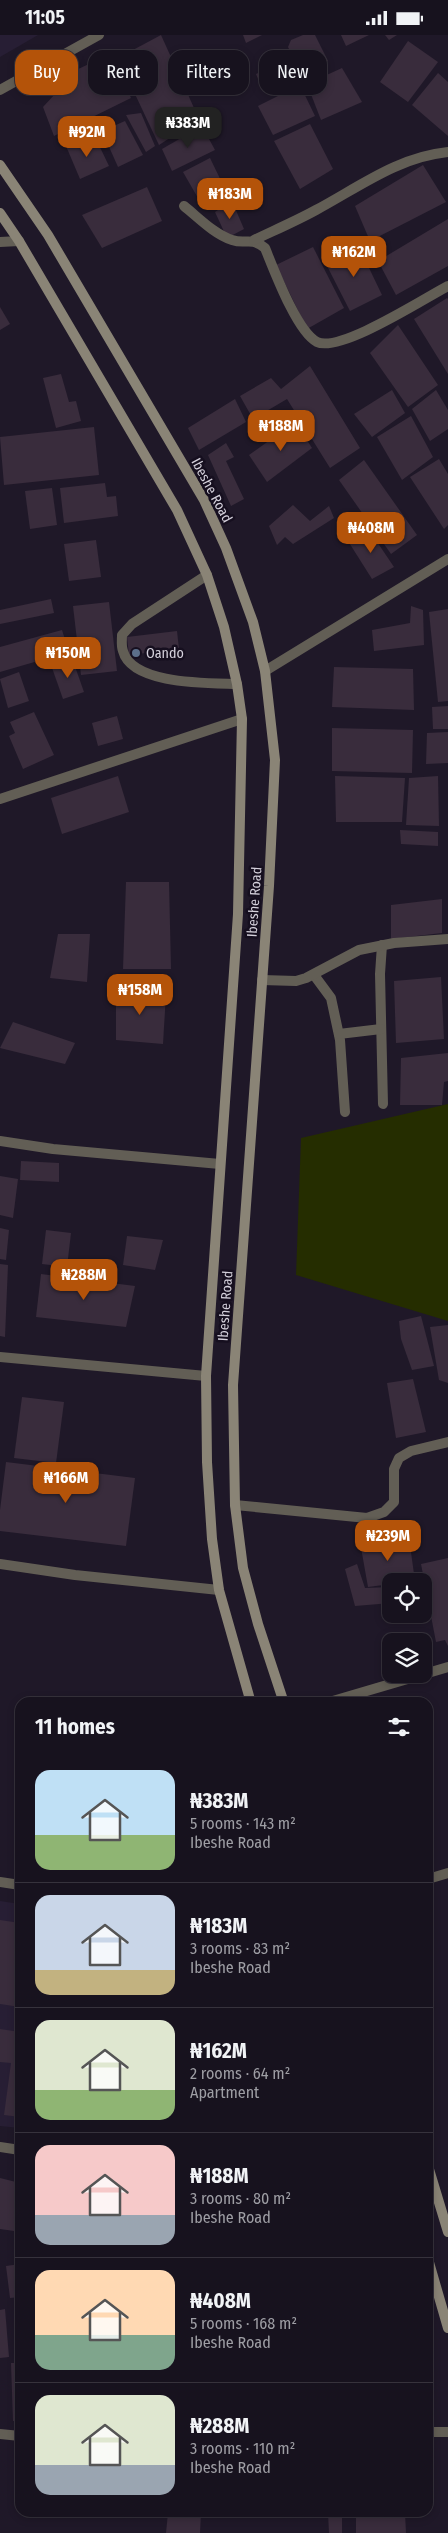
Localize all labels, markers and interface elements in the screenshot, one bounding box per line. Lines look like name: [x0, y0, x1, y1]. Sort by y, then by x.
text: 11:05: [25, 6, 65, 29]
chip: Buy: [15, 50, 78, 95]
chip: Rent: [88, 50, 158, 95]
chip: Filters: [168, 50, 249, 95]
chip: New: [259, 50, 327, 95]
pin: ₦383M: [153, 107, 223, 149]
text: ₦383M: [166, 113, 210, 132]
pin: ₦92M: [57, 115, 117, 158]
text: ₦92M: [69, 122, 105, 141]
pin: ₦183M: [195, 177, 265, 220]
text: ₦183M: [208, 184, 252, 203]
pin: ₦162M: [319, 235, 389, 278]
text: ₦162M: [332, 242, 376, 261]
pin: ₦188M: [246, 409, 316, 452]
text: ₦188M: [259, 416, 303, 435]
street label: Ibeshe Road: [187, 455, 236, 525]
pin: ₦408M: [336, 511, 406, 554]
text: ₦408M: [348, 518, 394, 537]
pin: ₦150M: [33, 637, 103, 679]
text: ₦150M: [46, 643, 90, 662]
place label: Oando: [146, 645, 184, 662]
marker: Oando: [130, 647, 142, 659]
street label: Ibeshe Road: [244, 866, 265, 938]
pin: ₦158M: [105, 973, 175, 1016]
text: ₦158M: [118, 980, 162, 999]
pin: ₦288M: [49, 1259, 119, 1301]
text: ₦288M: [61, 1265, 107, 1284]
street label: Ibeshe Road: [215, 1270, 236, 1342]
pin: ₦166M: [31, 1461, 101, 1504]
text: ₦166M: [44, 1468, 88, 1487]
pin: ₦239M: [353, 1519, 423, 1562]
text: ₦239M: [366, 1526, 410, 1545]
map controls: [382, 1573, 432, 1683]
button: locate: [382, 1573, 432, 1623]
button: layers: [382, 1633, 432, 1683]
icon: filters: [385, 1713, 413, 1741]
text: 11 homes: [35, 1714, 115, 1740]
text: ₦383M: [190, 1788, 248, 1814]
icon: home: [75, 1790, 135, 1850]
text: 5 rooms · 143 m²: [190, 1814, 296, 1833]
text: Ibeshe Road: [190, 1833, 271, 1852]
text: ₦183M: [190, 1913, 247, 1939]
icon: home: [75, 1915, 135, 1975]
text: 3 rooms · 83 m²: [190, 1939, 290, 1958]
text: Ibeshe Road: [190, 1958, 271, 1977]
text: ₦162M: [190, 2038, 247, 2064]
icon: home: [75, 2040, 135, 2100]
text: 2 rooms · 64 m²: [190, 2064, 290, 2083]
text: Apartment: [190, 2083, 259, 2102]
text: ₦188M: [190, 2163, 249, 2189]
icon: home: [75, 2165, 135, 2225]
text: 3 rooms · 80 m²: [190, 2189, 291, 2208]
text: Ibeshe Road: [190, 2208, 271, 2227]
text: ₦408M: [190, 2288, 251, 2314]
icon: home: [75, 2290, 135, 2350]
text: 5 rooms · 168 m²: [190, 2314, 297, 2333]
text: Ibeshe Road: [190, 2333, 271, 2352]
text: ₦288M: [190, 2413, 249, 2439]
icon: home: [75, 2415, 135, 2475]
text: 3 rooms · 110 m²: [190, 2439, 295, 2458]
text: Ibeshe Road: [190, 2458, 271, 2477]

